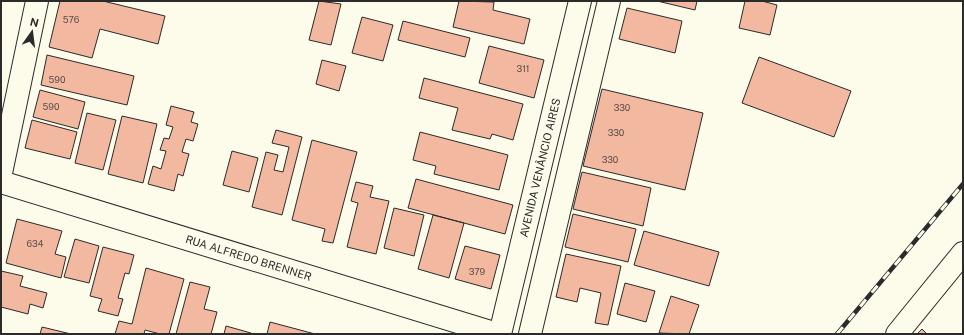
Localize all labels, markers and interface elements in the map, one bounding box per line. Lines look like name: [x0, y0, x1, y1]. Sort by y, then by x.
north arrow: [12, 12, 52, 52]
house number: 576: [63, 14, 80, 25]
text: N: [29, 15, 40, 29]
house number: 311: [517, 63, 530, 74]
house number: 590: [49, 74, 66, 85]
street label: AVENIDA VENÂNCIO AIRES: [517, 97, 562, 239]
house number: 590: [43, 101, 60, 112]
house number: 330: [614, 102, 631, 113]
house number: 330: [608, 127, 625, 138]
house number: 330: [602, 154, 619, 165]
street label: RUA ALFREDO BRENNER: [184, 233, 313, 283]
house number: 634: [27, 238, 44, 249]
house number: 379: [469, 266, 486, 277]

